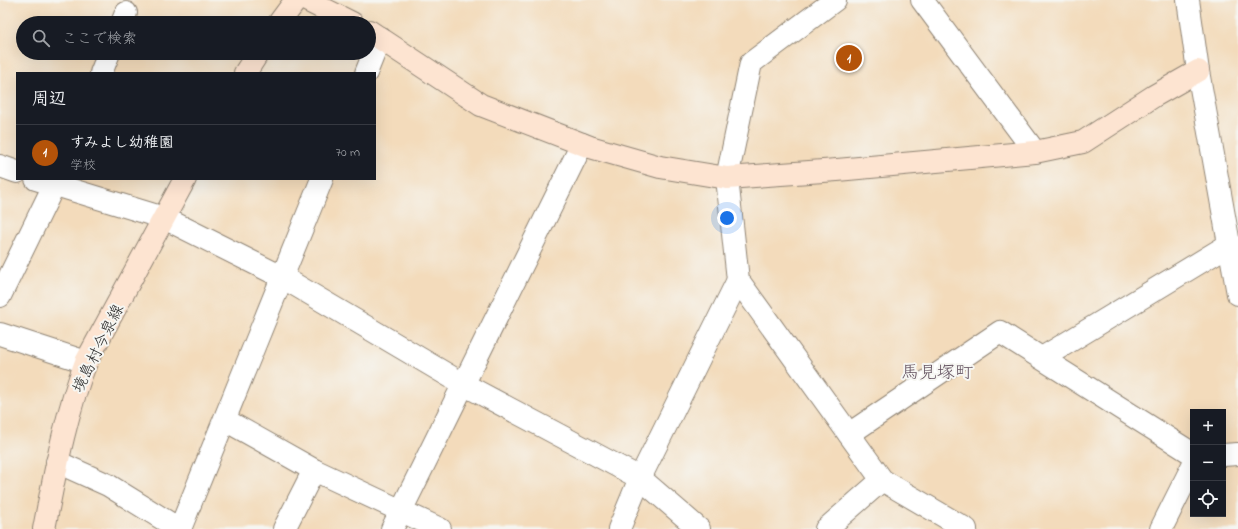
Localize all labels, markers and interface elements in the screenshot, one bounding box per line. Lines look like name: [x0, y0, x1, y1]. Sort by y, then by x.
search box: [16, 16, 376, 60]
icon: search: [30, 27, 52, 49]
text: ここで検索: [62, 28, 137, 50]
pin: 1: [836, 43, 862, 73]
text: 周辺: [32, 87, 66, 112]
text: すみよし幼稚園: [70, 132, 174, 154]
text: 1: [43, 143, 47, 162]
text: 70 m: [336, 143, 360, 162]
text: 学校: [70, 156, 96, 175]
your location: [717, 208, 737, 228]
street label: 境島村今泉線: [67, 300, 131, 397]
district label: 馬見塚町: [901, 361, 973, 387]
map controls: [1190, 409, 1226, 517]
button: +: [1190, 409, 1226, 445]
button: −: [1190, 445, 1226, 481]
button: locate: [1190, 481, 1226, 517]

